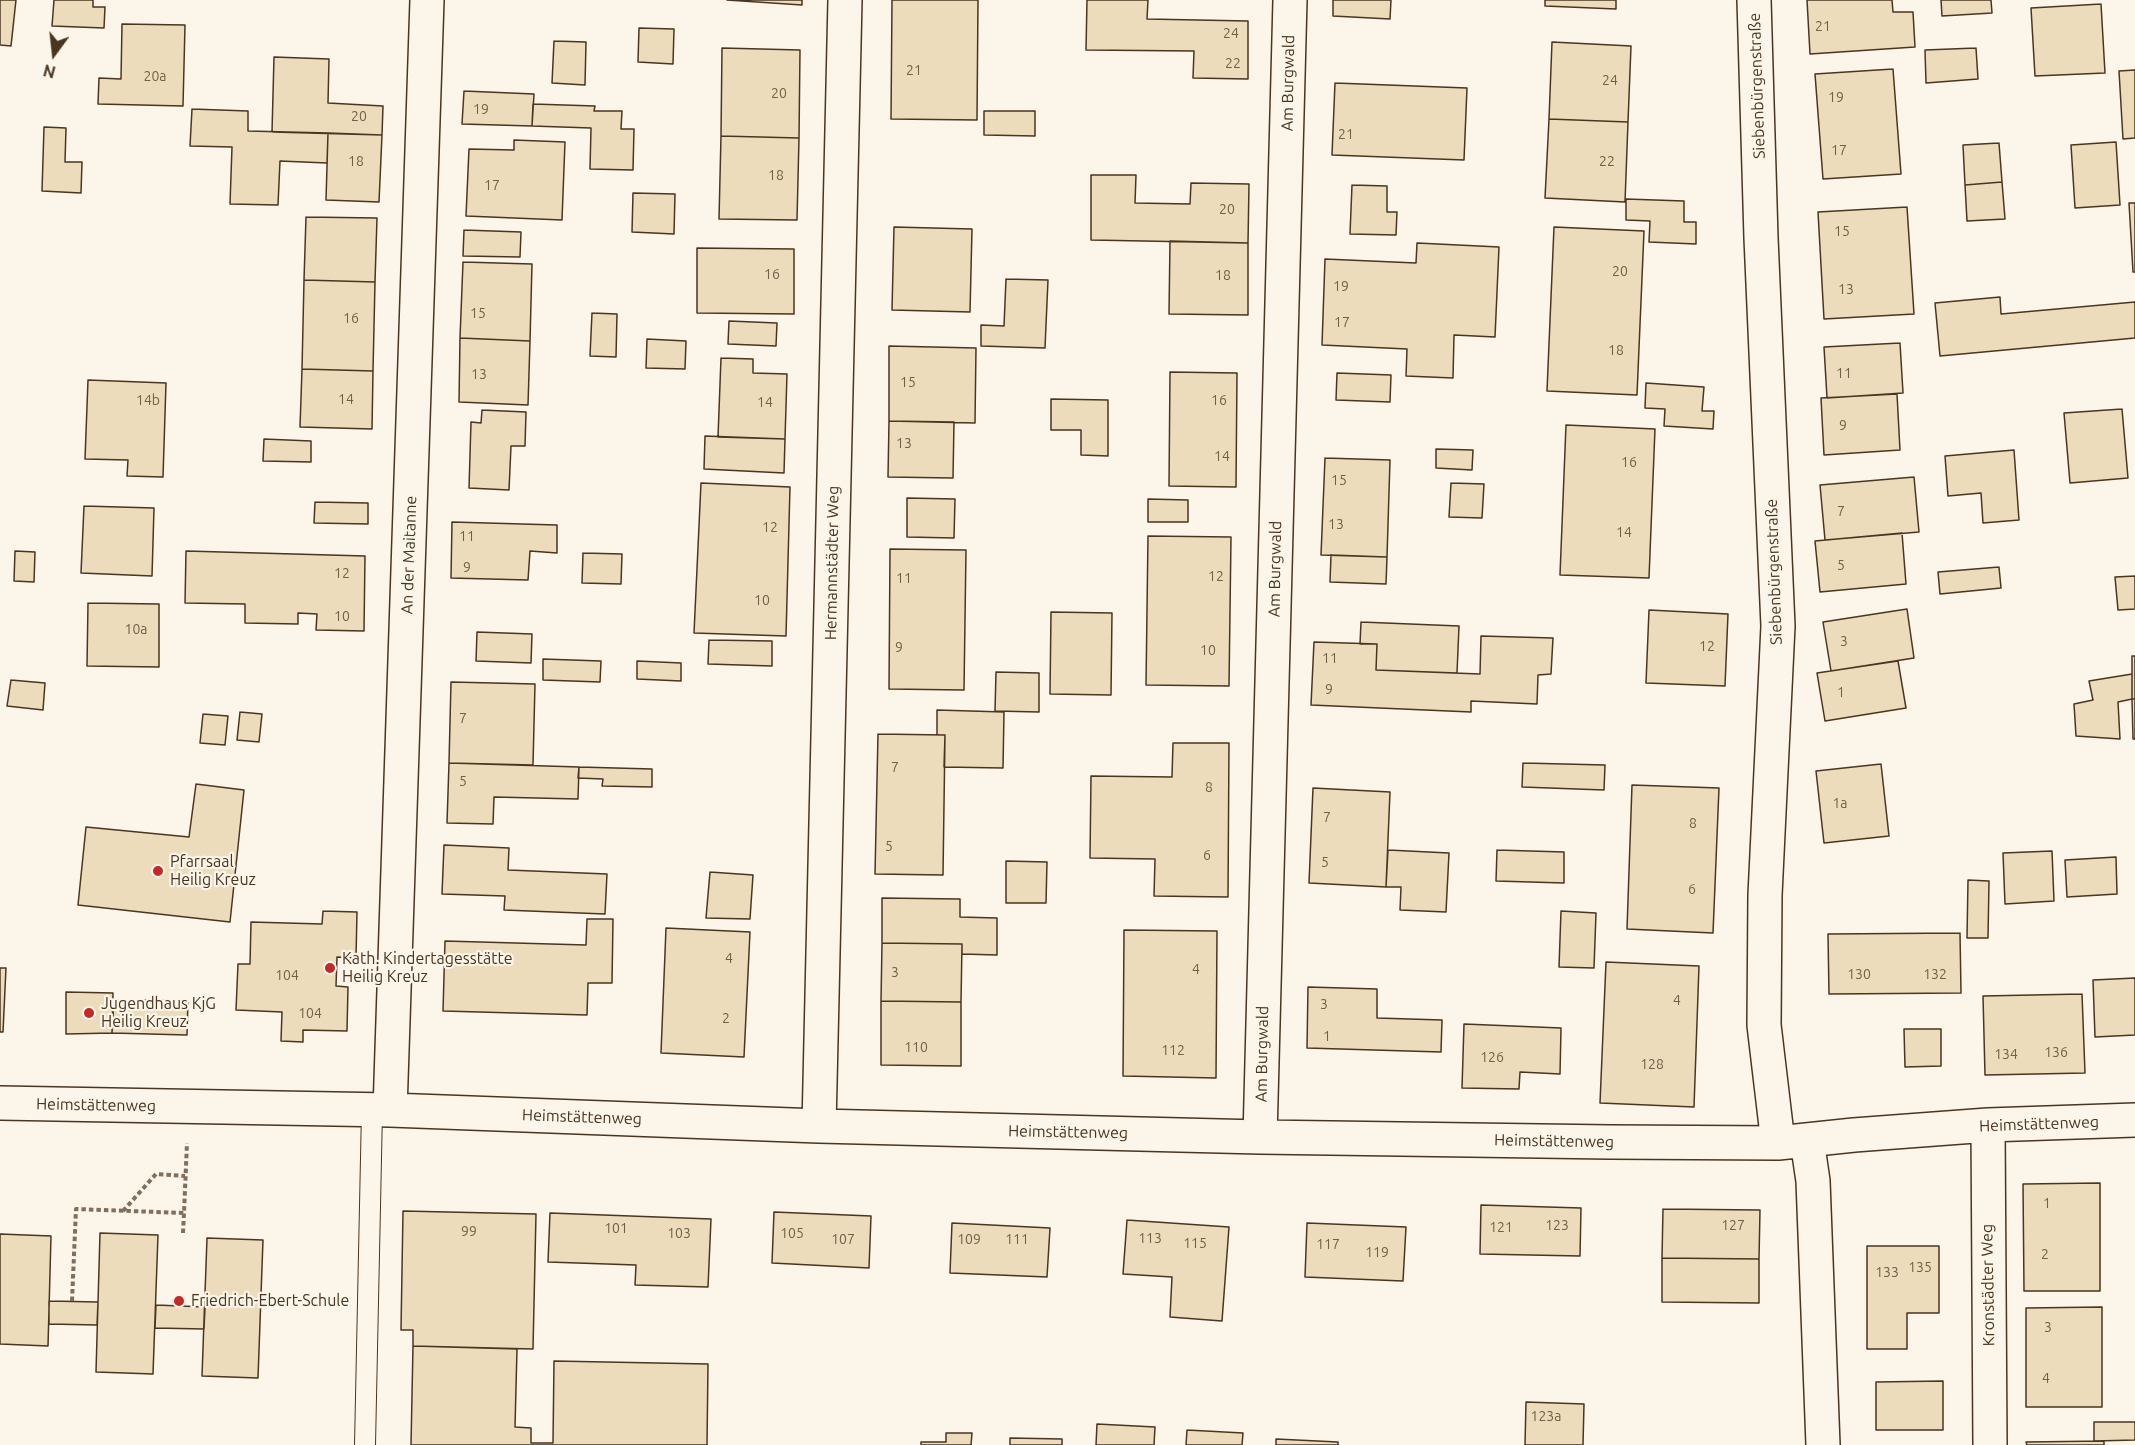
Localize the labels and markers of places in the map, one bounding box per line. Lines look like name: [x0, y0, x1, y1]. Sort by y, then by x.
place label: Pfarrsaal Heilig Kreuz: [170, 852, 256, 890]
marker: Pfarrsaal Heilig Kreuz: [151, 864, 165, 878]
place label: Kath. Kindertagesstätte Heilig Kreuz: [342, 949, 513, 987]
marker: Kath. Kindertagesstätte Heilig Kreuz: [323, 961, 337, 975]
place label: Jugendhaus KjG Heilig Kreuz: [101, 994, 216, 1032]
marker: Jugendhaus KjG Heilig Kreuz: [82, 1006, 96, 1020]
place label: Friedrich-Ebert-Schule: [191, 1291, 349, 1311]
marker: Friedrich-Ebert-Schule: [172, 1294, 186, 1308]

